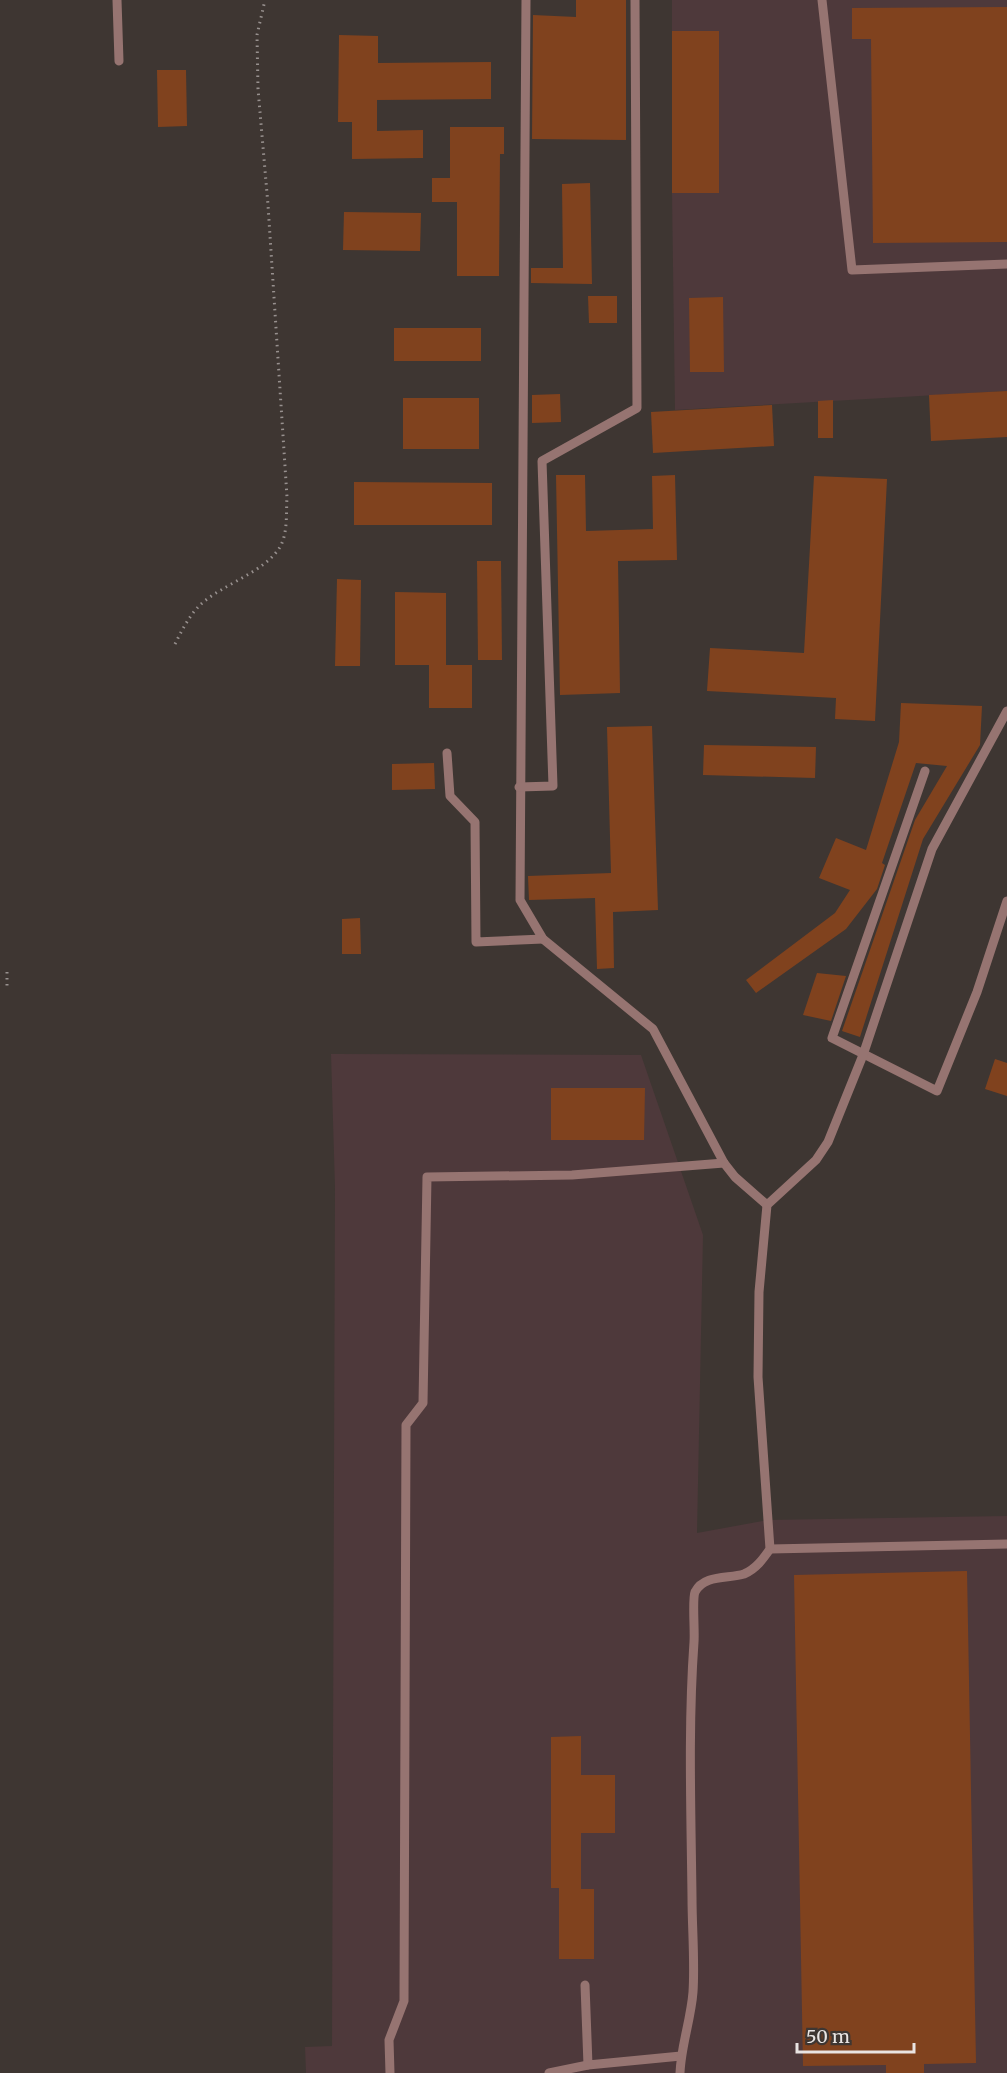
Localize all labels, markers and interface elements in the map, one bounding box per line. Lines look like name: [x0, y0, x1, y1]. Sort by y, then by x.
scale bar: [797, 2016, 914, 2054]
text: 50 m: [806, 2025, 850, 2048]

